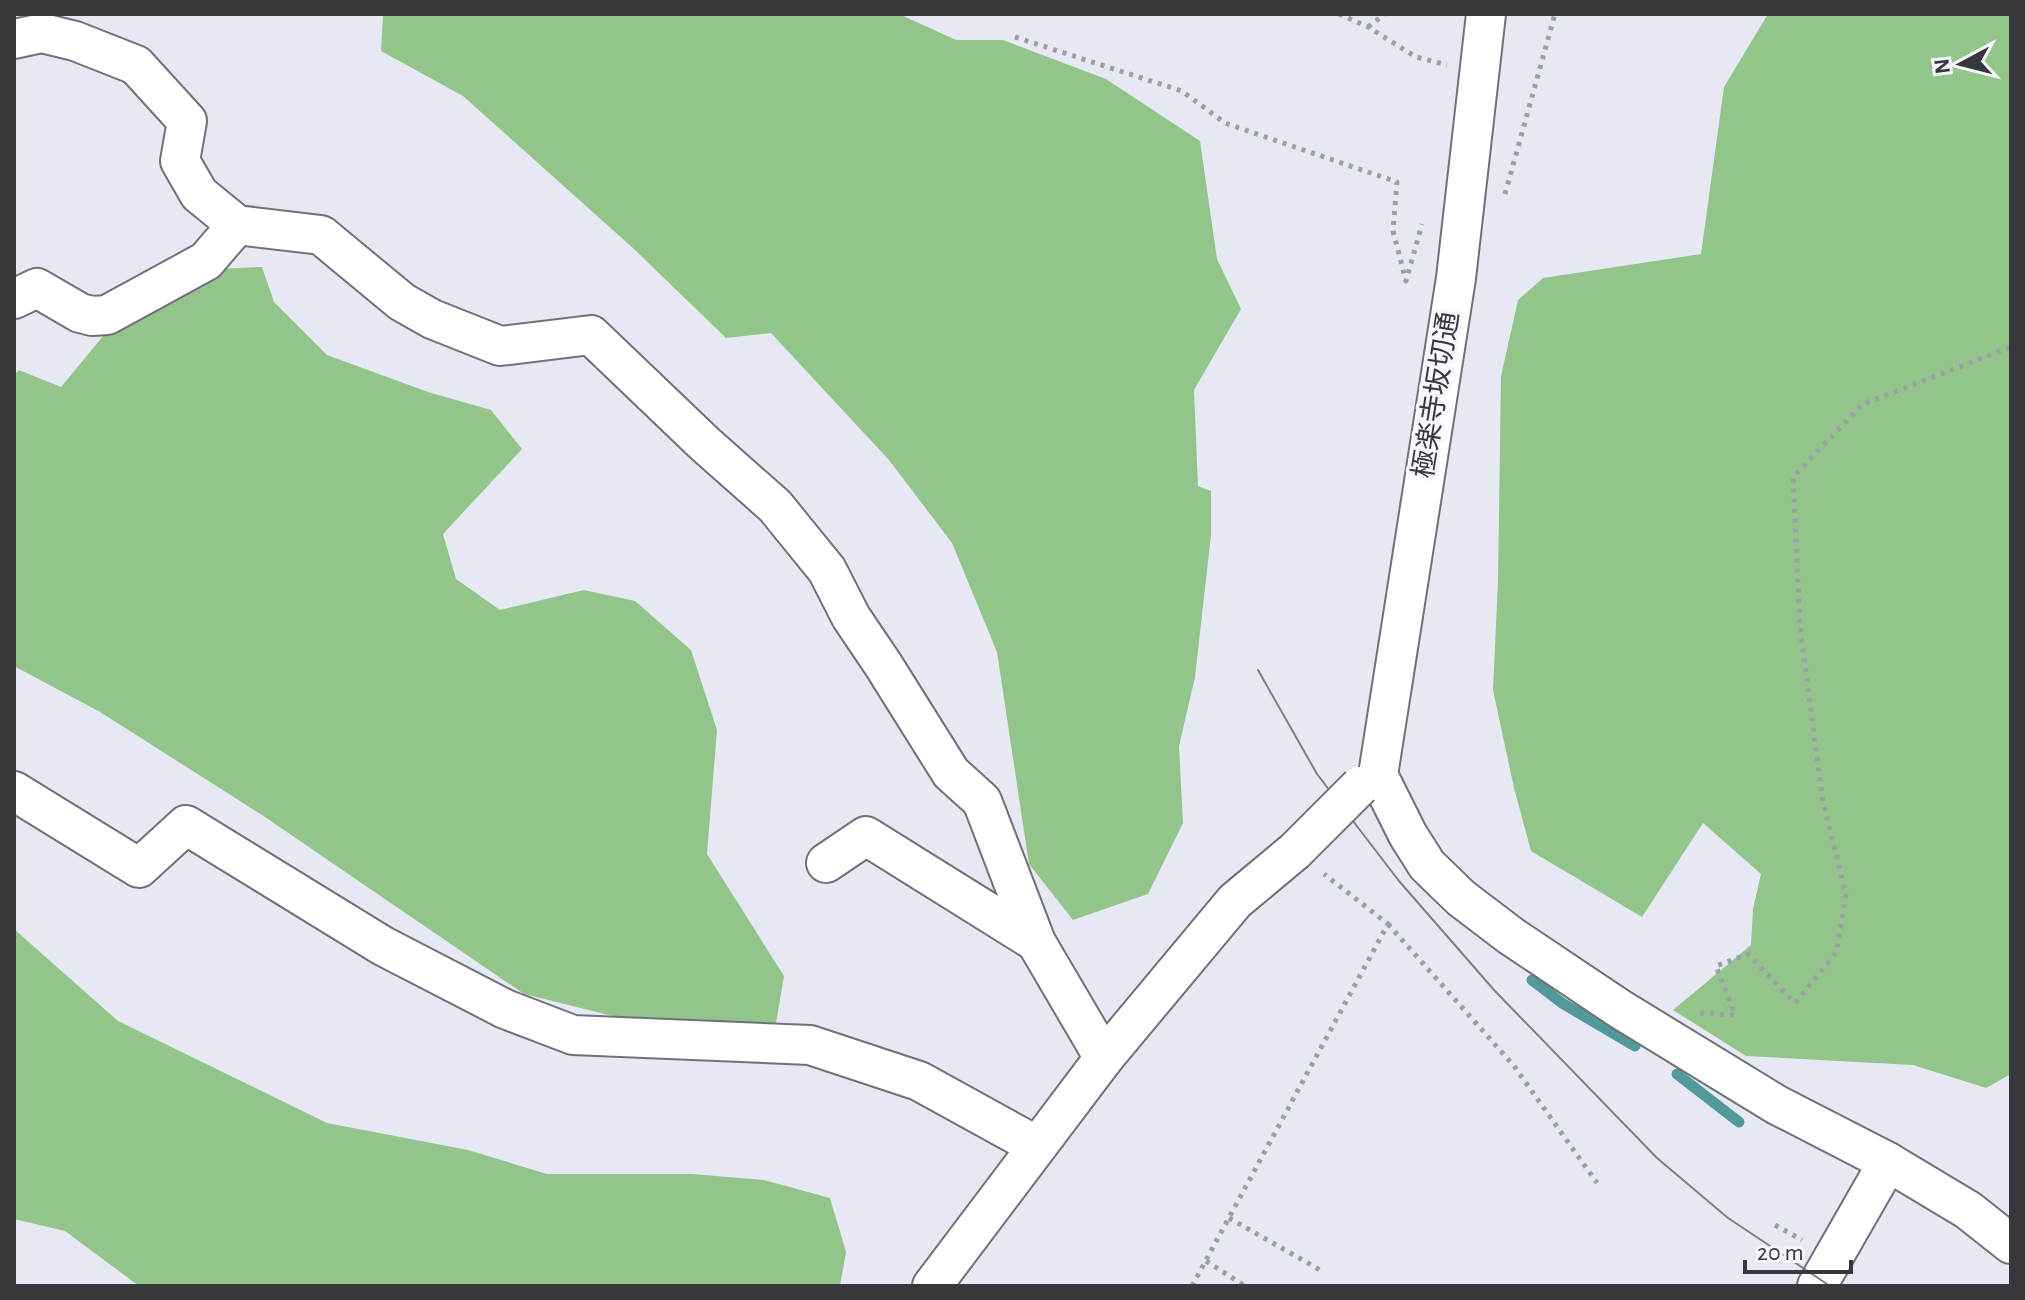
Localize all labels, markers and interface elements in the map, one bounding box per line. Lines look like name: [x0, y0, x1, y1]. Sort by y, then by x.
north arrow: [1921, 24, 2001, 104]
text: N: [1930, 57, 1954, 75]
street label: 極楽寺坂切通: [1408, 310, 1464, 480]
scale bar: [1745, 1224, 1851, 1274]
text: 20 m: [1757, 1241, 1804, 1265]

